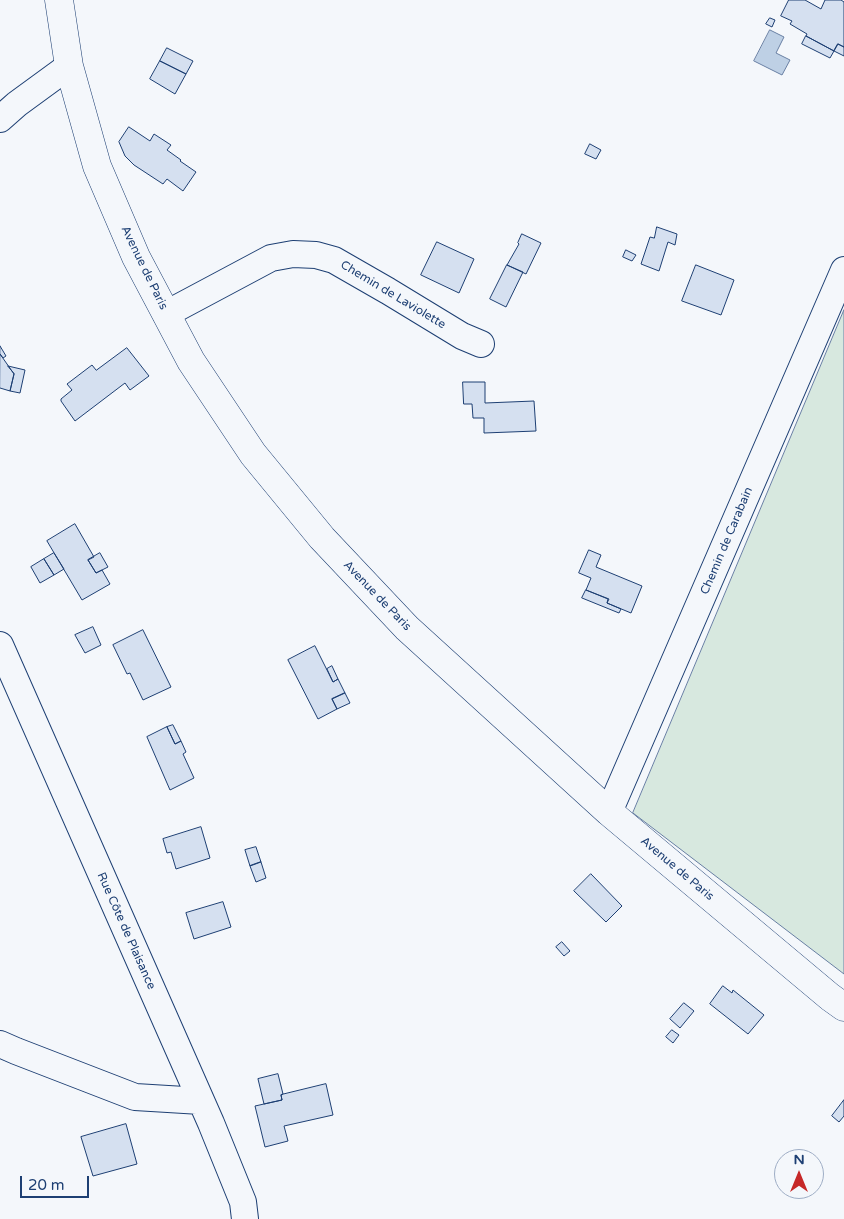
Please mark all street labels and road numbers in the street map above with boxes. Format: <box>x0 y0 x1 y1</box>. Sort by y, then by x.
street label: Avenue de Paris <box>117 224 171 312</box>
street label: Chemin de Laviolette <box>338 258 448 332</box>
street label: Chemin de Carabain <box>698 485 756 597</box>
street label: Avenue de Paris <box>340 558 414 634</box>
street label: Avenue de Paris <box>637 834 717 904</box>
street label: Rue Côte de Plaisance <box>94 870 158 992</box>

